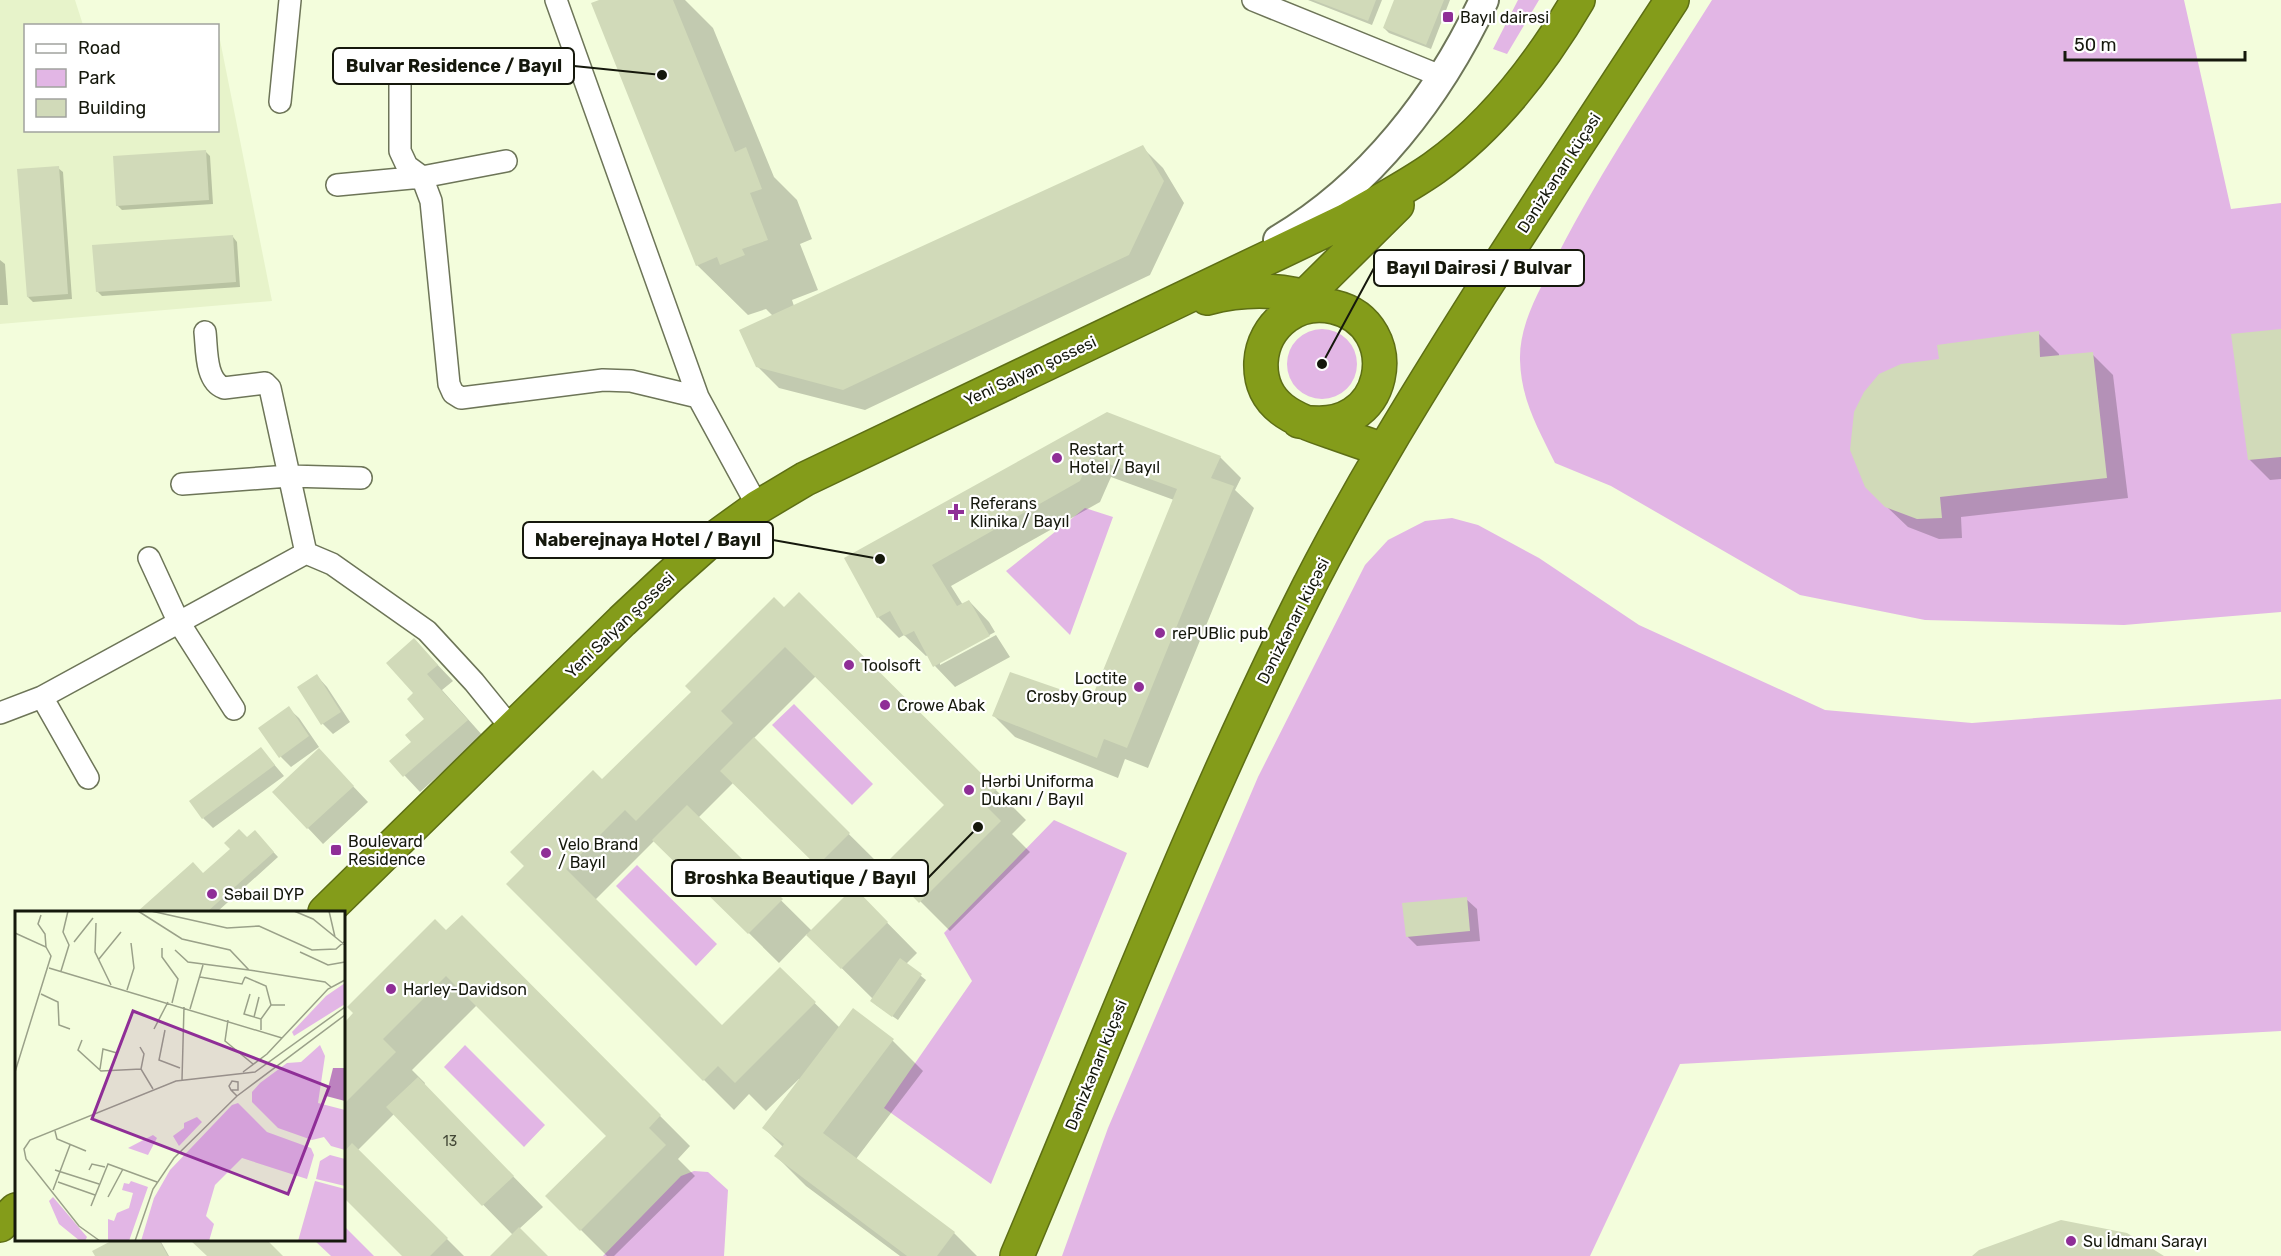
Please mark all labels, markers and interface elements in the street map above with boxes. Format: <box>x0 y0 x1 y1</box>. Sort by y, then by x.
place label: Bayıl dairəsi <box>1460 8 1549 27</box>
marker: Bayıl dairəsi <box>1441 10 1455 24</box>
legend <box>24 24 219 132</box>
scale bar <box>2065 24 2245 62</box>
text: 50 m <box>2074 34 2117 56</box>
text: Road <box>78 37 121 59</box>
callout: Bulvar Residence / Bayıl <box>333 48 574 84</box>
text: Bulvar Residence / Bayıl <box>346 55 562 77</box>
text: Park <box>78 67 116 89</box>
text: Building <box>78 97 146 119</box>
street label: Dənizkənarı küçəsi <box>1513 110 1605 236</box>
callout: Bayıl Dairəsi / Bulvar <box>1374 250 1584 286</box>
text: Bayıl Dairəsi / Bulvar <box>1386 257 1572 279</box>
street label: Yeni Salyan şossesi <box>961 332 1099 410</box>
place label: Restart Hotel / Bayıl <box>1069 440 1160 477</box>
marker: Restart Hotel / Bayıl <box>1050 451 1064 465</box>
place label: Referans Klinika / Bayıl <box>970 494 1069 531</box>
marker: Referans Klinika / Bayıl <box>947 503 965 521</box>
callout: Naberejnaya Hotel / Bayıl <box>523 522 773 558</box>
text: Naberejnaya Hotel / Bayıl <box>535 529 761 551</box>
street label: Dənizkənarı küçəsi <box>1253 555 1333 687</box>
street label: Yeni Salyan şossesi <box>562 568 678 682</box>
place label: rePUBlic pub <box>1172 624 1268 643</box>
marker: rePUBlic pub <box>1153 626 1167 640</box>
place label: Toolsoft <box>861 656 921 675</box>
marker: Toolsoft <box>842 658 856 672</box>
place label: Loctite Crosby Group <box>1026 669 1127 706</box>
marker: Loctite Crosby Group <box>1132 680 1146 694</box>
place label: Crowe Abak <box>897 696 986 715</box>
marker: Crowe Abak <box>878 698 892 712</box>
place label: Hərbi Uniforma Dukanı / Bayıl <box>981 772 1094 809</box>
marker: Hərbi Uniforma Dukanı / Bayıl <box>962 783 976 797</box>
place label: Boulevard Residence <box>348 832 425 869</box>
place label: Velo Brand / Bayıl <box>558 835 638 872</box>
marker: Boulevard Residence <box>329 843 343 857</box>
marker: Velo Brand / Bayıl <box>539 846 553 860</box>
callout: Broshka Beautique / Bayıl <box>672 860 928 896</box>
text: Broshka Beautique / Bayıl <box>684 867 916 889</box>
place label: Səbail DYP <box>224 885 304 904</box>
marker: Səbail DYP <box>205 887 219 901</box>
inset map <box>15 911 345 1241</box>
place label: Harley-Davidson <box>403 980 527 999</box>
marker: Harley-Davidson <box>384 982 398 996</box>
street label: Dənizkənarı küçəsi <box>1061 997 1131 1133</box>
house number: 13 <box>443 1133 457 1150</box>
place label: Su İdmanı Sarayı <box>2083 1232 2207 1251</box>
marker: Su İdmanı Sarayı <box>2064 1234 2078 1248</box>

